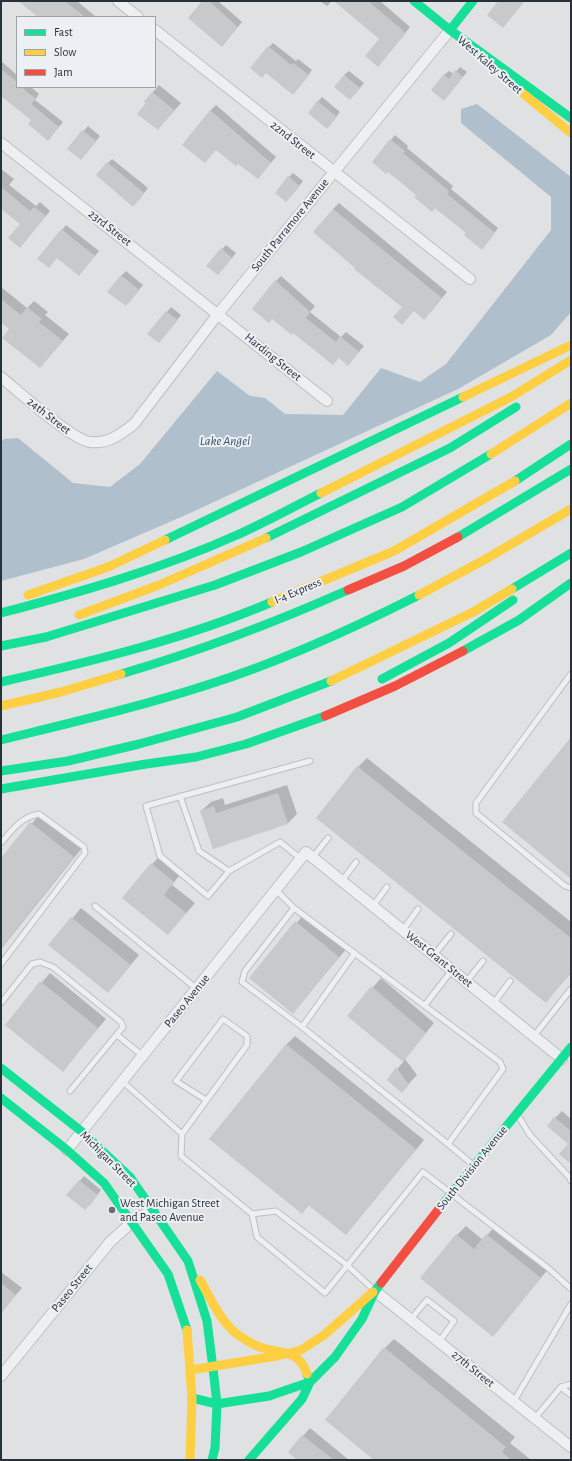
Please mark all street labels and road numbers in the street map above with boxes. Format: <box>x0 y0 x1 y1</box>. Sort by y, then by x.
street label: West Kaley Street <box>454 33 526 97</box>
street label: 22nd Street <box>267 118 319 162</box>
street label: South Parramore Avenue <box>248 176 332 274</box>
street label: 23rd Street <box>86 207 134 249</box>
street label: Harding Street <box>242 330 304 384</box>
street label: 24th Street <box>24 394 74 438</box>
street label: I-4 Express <box>272 575 324 607</box>
street label: West Grant Street <box>402 927 476 991</box>
street label: Paseo Avenue <box>161 971 213 1031</box>
street label: South Division Avenue <box>434 1123 510 1213</box>
street label: Michigan Street <box>77 1128 139 1190</box>
street label: Paseo Street <box>48 1261 96 1315</box>
street label: 27th Street <box>449 1347 497 1391</box>

